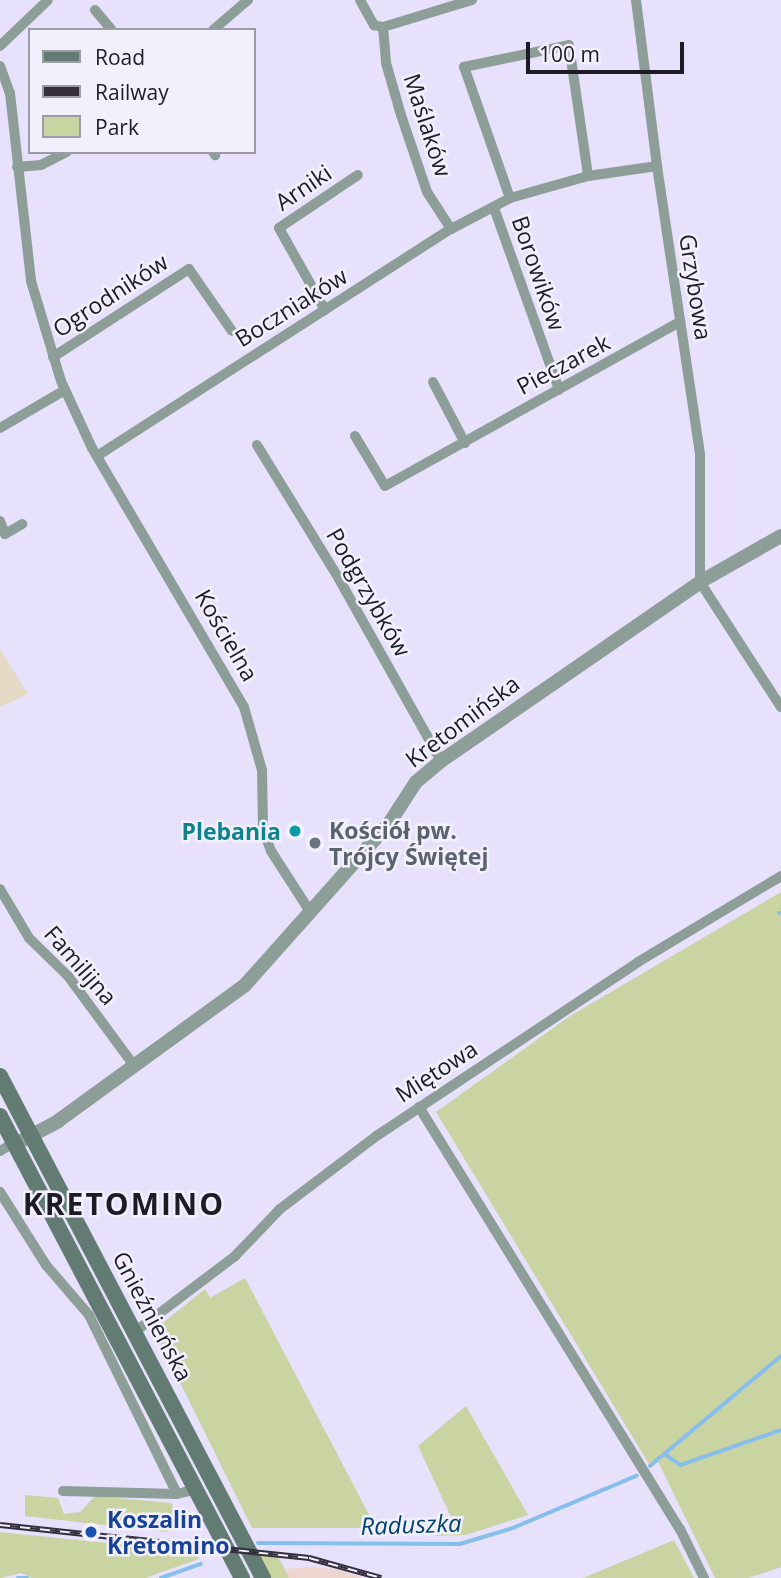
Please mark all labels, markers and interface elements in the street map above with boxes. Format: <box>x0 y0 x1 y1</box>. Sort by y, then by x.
legend <box>28 28 256 154</box>
scale bar <box>529 28 686 72</box>
text: 100 m <box>539 40 600 68</box>
text: Road <box>95 43 145 71</box>
street label: Maślaków <box>398 70 458 180</box>
text: Railway <box>95 78 169 106</box>
text: Park <box>95 113 139 141</box>
street label: Arniki <box>270 158 336 216</box>
street label: Borowików <box>507 212 571 334</box>
street label: Grzybowa <box>674 232 718 342</box>
street label: Ogrodników <box>47 248 173 342</box>
street label: Boczniaków <box>230 262 352 352</box>
street label: Pieczarek <box>512 328 614 400</box>
street label: Podgrzybków <box>321 523 417 661</box>
street label: Kościelna <box>190 584 264 686</box>
street label: Kretomińska <box>400 669 524 773</box>
place label: Kościół pw. Trójcy Świętej <box>329 816 488 870</box>
place label: Plebania <box>181 817 281 845</box>
marker: Plebania <box>287 823 303 839</box>
marker: Kościół pw. Trójcy Świętej <box>307 835 323 851</box>
street label: Familijna <box>39 920 123 1010</box>
street label: Miętowa <box>390 1034 482 1108</box>
district label: KRETOMINO <box>24 1186 224 1222</box>
street label: Gnieźnieńska <box>107 1246 199 1386</box>
place label: Koszalin Kretomino <box>107 1505 229 1559</box>
water label: Raduszka <box>360 1508 462 1540</box>
marker: Koszalin Kretomino <box>81 1522 101 1542</box>

